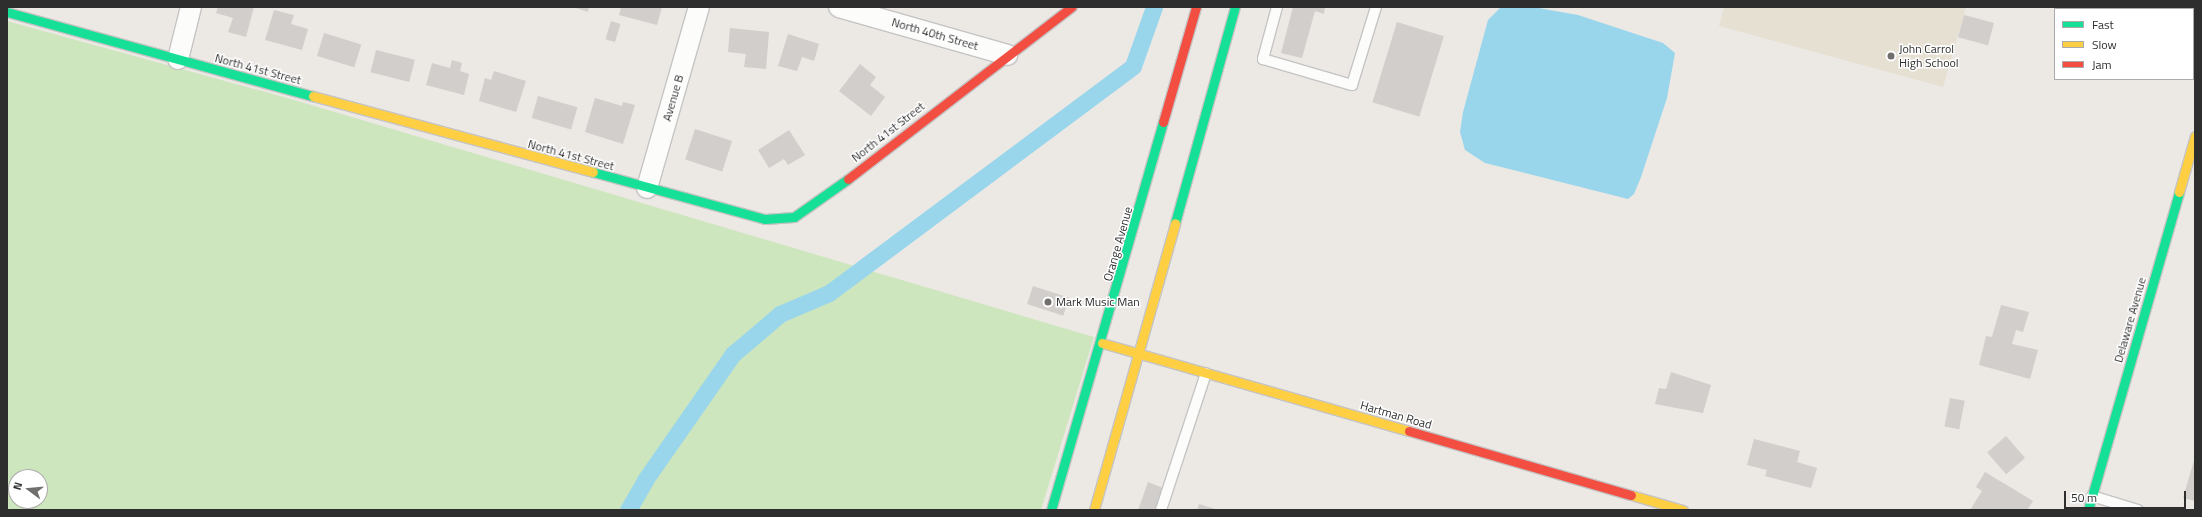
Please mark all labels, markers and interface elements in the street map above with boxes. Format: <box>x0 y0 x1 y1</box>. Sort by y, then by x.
legend <box>2054 8 2194 80</box>
street label: North 40th Street <box>890 15 980 53</box>
text: Fast <box>2092 15 2114 34</box>
text: Slow <box>2092 35 2117 54</box>
place label: John Carrol High School <box>1899 42 1959 70</box>
street label: North 41st Street <box>213 51 303 87</box>
marker: John Carrol High School <box>1886 51 1896 61</box>
text: Jam <box>2092 55 2112 74</box>
street label: Avenue B <box>660 73 686 123</box>
street label: North 41st Street <box>849 99 927 165</box>
street label: North 41st Street <box>526 137 616 173</box>
street label: Orange Avenue <box>1100 205 1136 283</box>
street label: Delaware Avenue <box>2111 276 2149 364</box>
place label: Mark Music Man <box>1056 295 1140 309</box>
marker: Mark Music Man <box>1043 297 1053 307</box>
street label: Hartman Road <box>1359 398 1433 432</box>
north arrow <box>8 469 48 509</box>
text: N <box>9 480 26 492</box>
scale bar <box>2066 483 2188 509</box>
text: 50 m <box>2071 488 2097 507</box>

